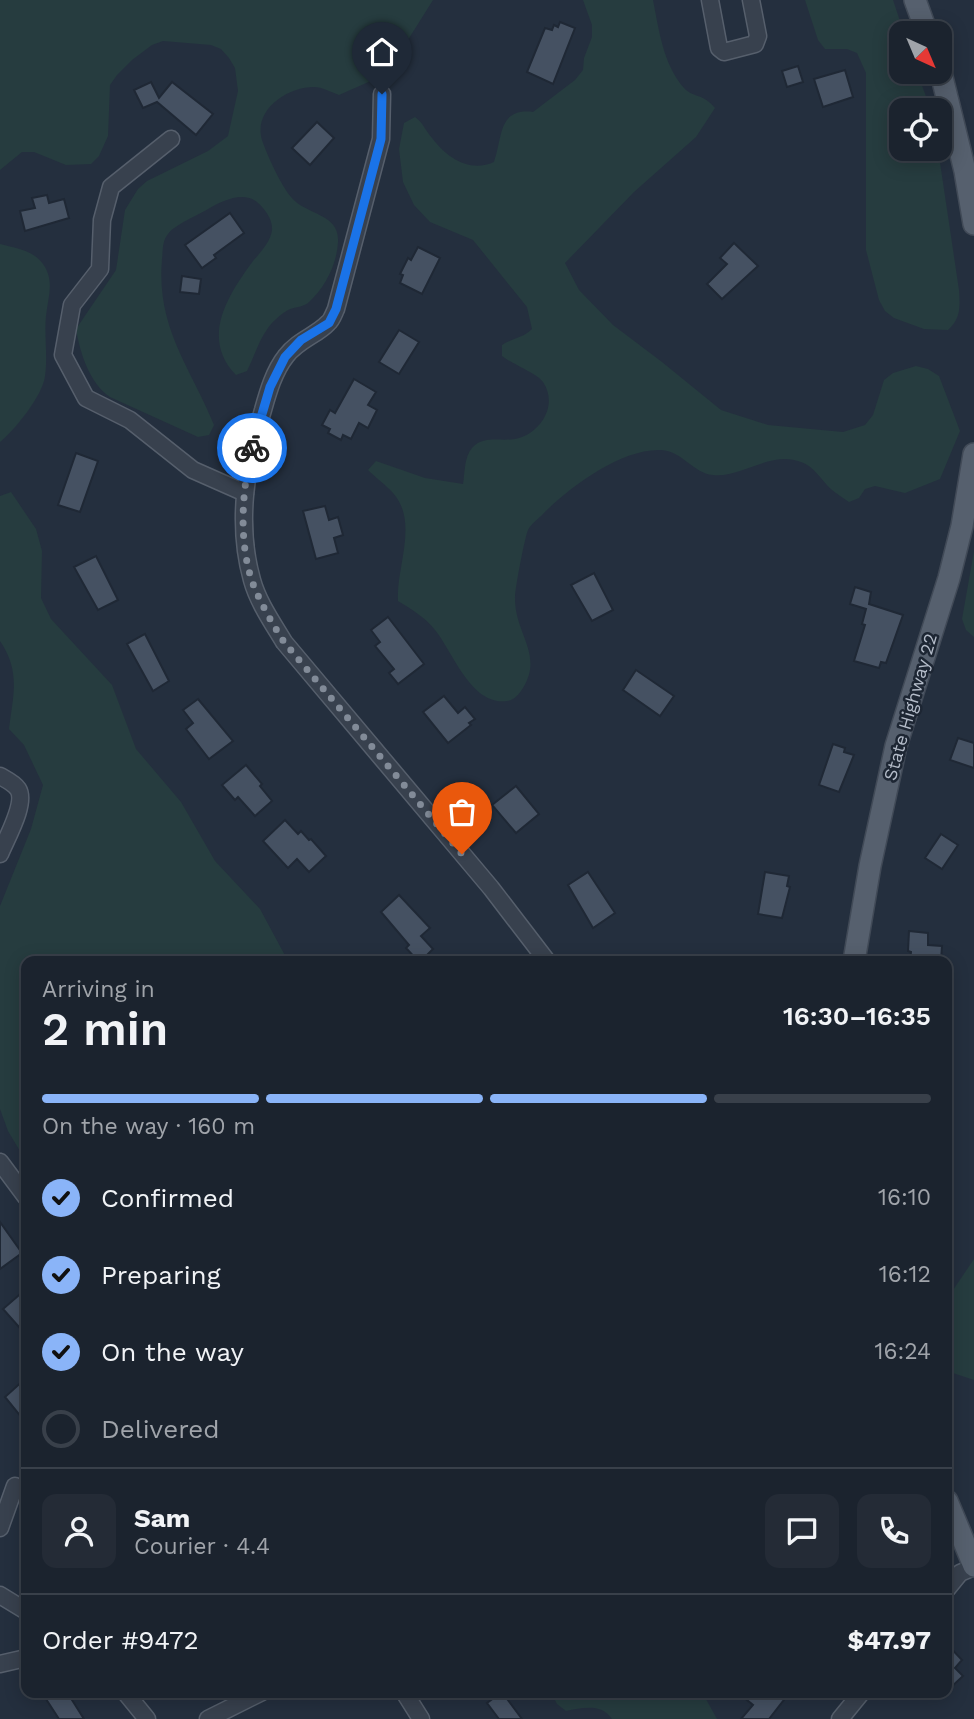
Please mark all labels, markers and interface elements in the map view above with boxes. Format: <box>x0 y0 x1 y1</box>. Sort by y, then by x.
north arrow <box>889 21 952 84</box>
map controls <box>889 21 952 161</box>
pin <box>352 22 412 94</box>
icon: home <box>363 33 401 71</box>
button: locate <box>889 98 952 161</box>
courier <box>217 413 287 483</box>
icon: bike <box>233 429 271 467</box>
street label: State Highway 22 <box>879 631 941 783</box>
pin <box>432 782 492 854</box>
icon: bag <box>443 793 481 831</box>
text: Arriving in <box>42 976 155 1003</box>
text: 16:30–16:35 <box>783 1001 931 1031</box>
text: 2 min <box>42 1002 168 1056</box>
text: On the way · 160 m <box>42 1113 255 1140</box>
icon: check <box>42 1179 80 1217</box>
text: Confirmed <box>101 1183 234 1213</box>
text: 16:10 <box>878 1184 931 1211</box>
icon: check <box>42 1256 80 1294</box>
text: Preparing <box>101 1260 221 1290</box>
text: 16:12 <box>879 1261 931 1288</box>
icon: check <box>42 1333 80 1371</box>
text: On the way <box>101 1337 244 1367</box>
text: 16:24 <box>874 1338 931 1365</box>
text: Delivered <box>101 1414 220 1444</box>
button: person <box>42 1494 116 1568</box>
button: chat <box>765 1494 839 1568</box>
button: phone <box>857 1494 931 1568</box>
text: Sam <box>134 1503 190 1533</box>
text: Courier · 4.4 <box>134 1533 270 1560</box>
text: Order #9472 <box>42 1625 199 1655</box>
text: $47.97 <box>847 1625 931 1655</box>

